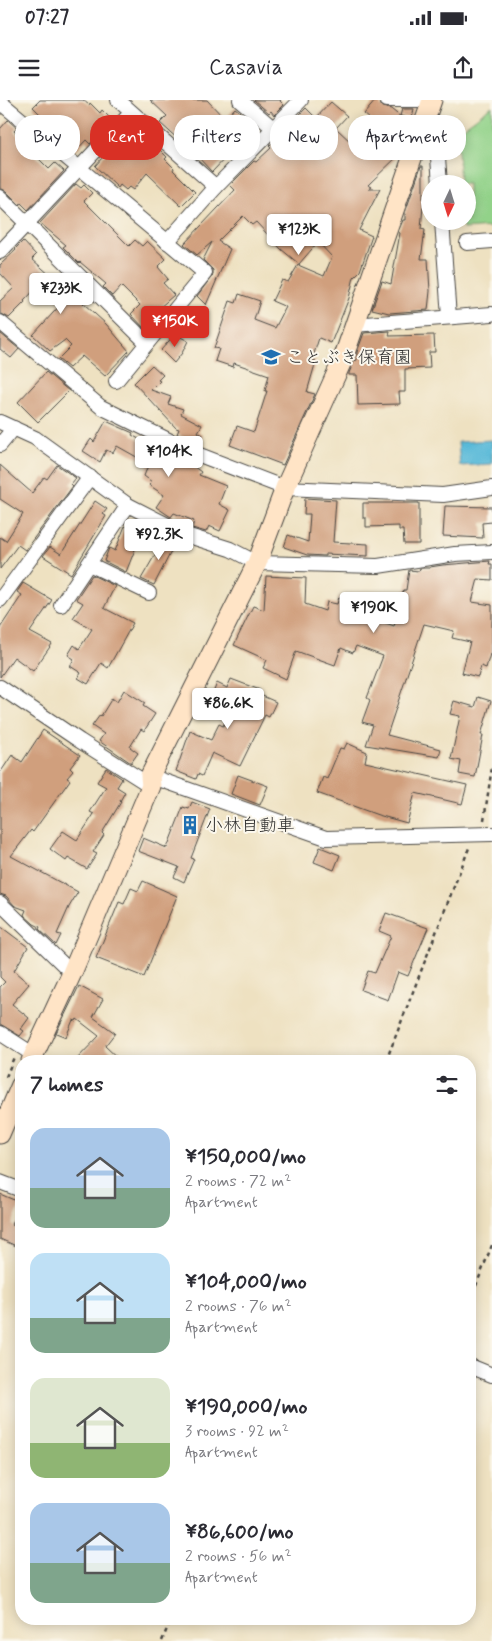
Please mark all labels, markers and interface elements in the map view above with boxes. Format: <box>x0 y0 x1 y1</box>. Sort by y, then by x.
text: 07:27 <box>25 5 69 30</box>
icon: menu <box>15 54 43 82</box>
text: Casavia <box>209 54 283 82</box>
icon: share <box>449 54 477 82</box>
chip: Buy <box>15 115 80 160</box>
chip: Rent <box>90 115 164 160</box>
chip: Filters <box>174 115 260 160</box>
chip: New <box>270 115 338 160</box>
chip: Apartment <box>348 115 466 160</box>
north arrow <box>421 175 476 230</box>
map controls <box>421 175 476 230</box>
pin: ¥123K <box>264 214 334 256</box>
text: ¥123K <box>278 219 320 240</box>
pin: ¥233K <box>26 272 96 315</box>
text: ¥233K <box>40 278 82 299</box>
pin: ¥150K <box>140 306 210 348</box>
text: ¥150K <box>152 311 198 332</box>
school or university icon: ことぶき保育園 <box>260 346 282 368</box>
place label: ことぶき保育園 <box>286 346 412 370</box>
pin: ¥104K <box>134 436 204 478</box>
text: ¥104K <box>146 441 192 462</box>
pin: ¥92.3K <box>118 518 200 561</box>
text: ¥92.3K <box>135 524 183 545</box>
pin: ¥190K <box>339 592 409 634</box>
text: ¥190K <box>351 597 397 618</box>
pin: ¥86.6K <box>187 688 269 730</box>
text: ¥86.6K <box>203 693 253 714</box>
building icon: 小林自動車 <box>179 814 201 836</box>
place label: 小林自動車 <box>205 814 295 838</box>
text: 7 homes <box>30 1071 103 1099</box>
icon: filters <box>433 1071 461 1099</box>
text: ¥150,000/mo <box>185 1143 306 1171</box>
icon: home <box>70 1148 130 1208</box>
text: 2 rooms · 72 m² <box>185 1171 291 1192</box>
text: Apartment <box>185 1192 258 1213</box>
text: ¥104,000/mo <box>185 1268 307 1296</box>
icon: home <box>70 1273 130 1333</box>
text: 2 rooms · 76 m² <box>185 1296 292 1317</box>
text: Apartment <box>185 1317 258 1338</box>
text: ¥190,000/mo <box>185 1393 307 1421</box>
icon: home <box>70 1398 130 1458</box>
text: 3 rooms · 92 m² <box>185 1421 289 1442</box>
text: Apartment <box>185 1442 258 1463</box>
text: ¥86,600/mo <box>185 1518 294 1546</box>
icon: home <box>70 1523 130 1583</box>
text: 2 rooms · 56 m² <box>185 1546 292 1567</box>
text: Apartment <box>185 1567 258 1588</box>

